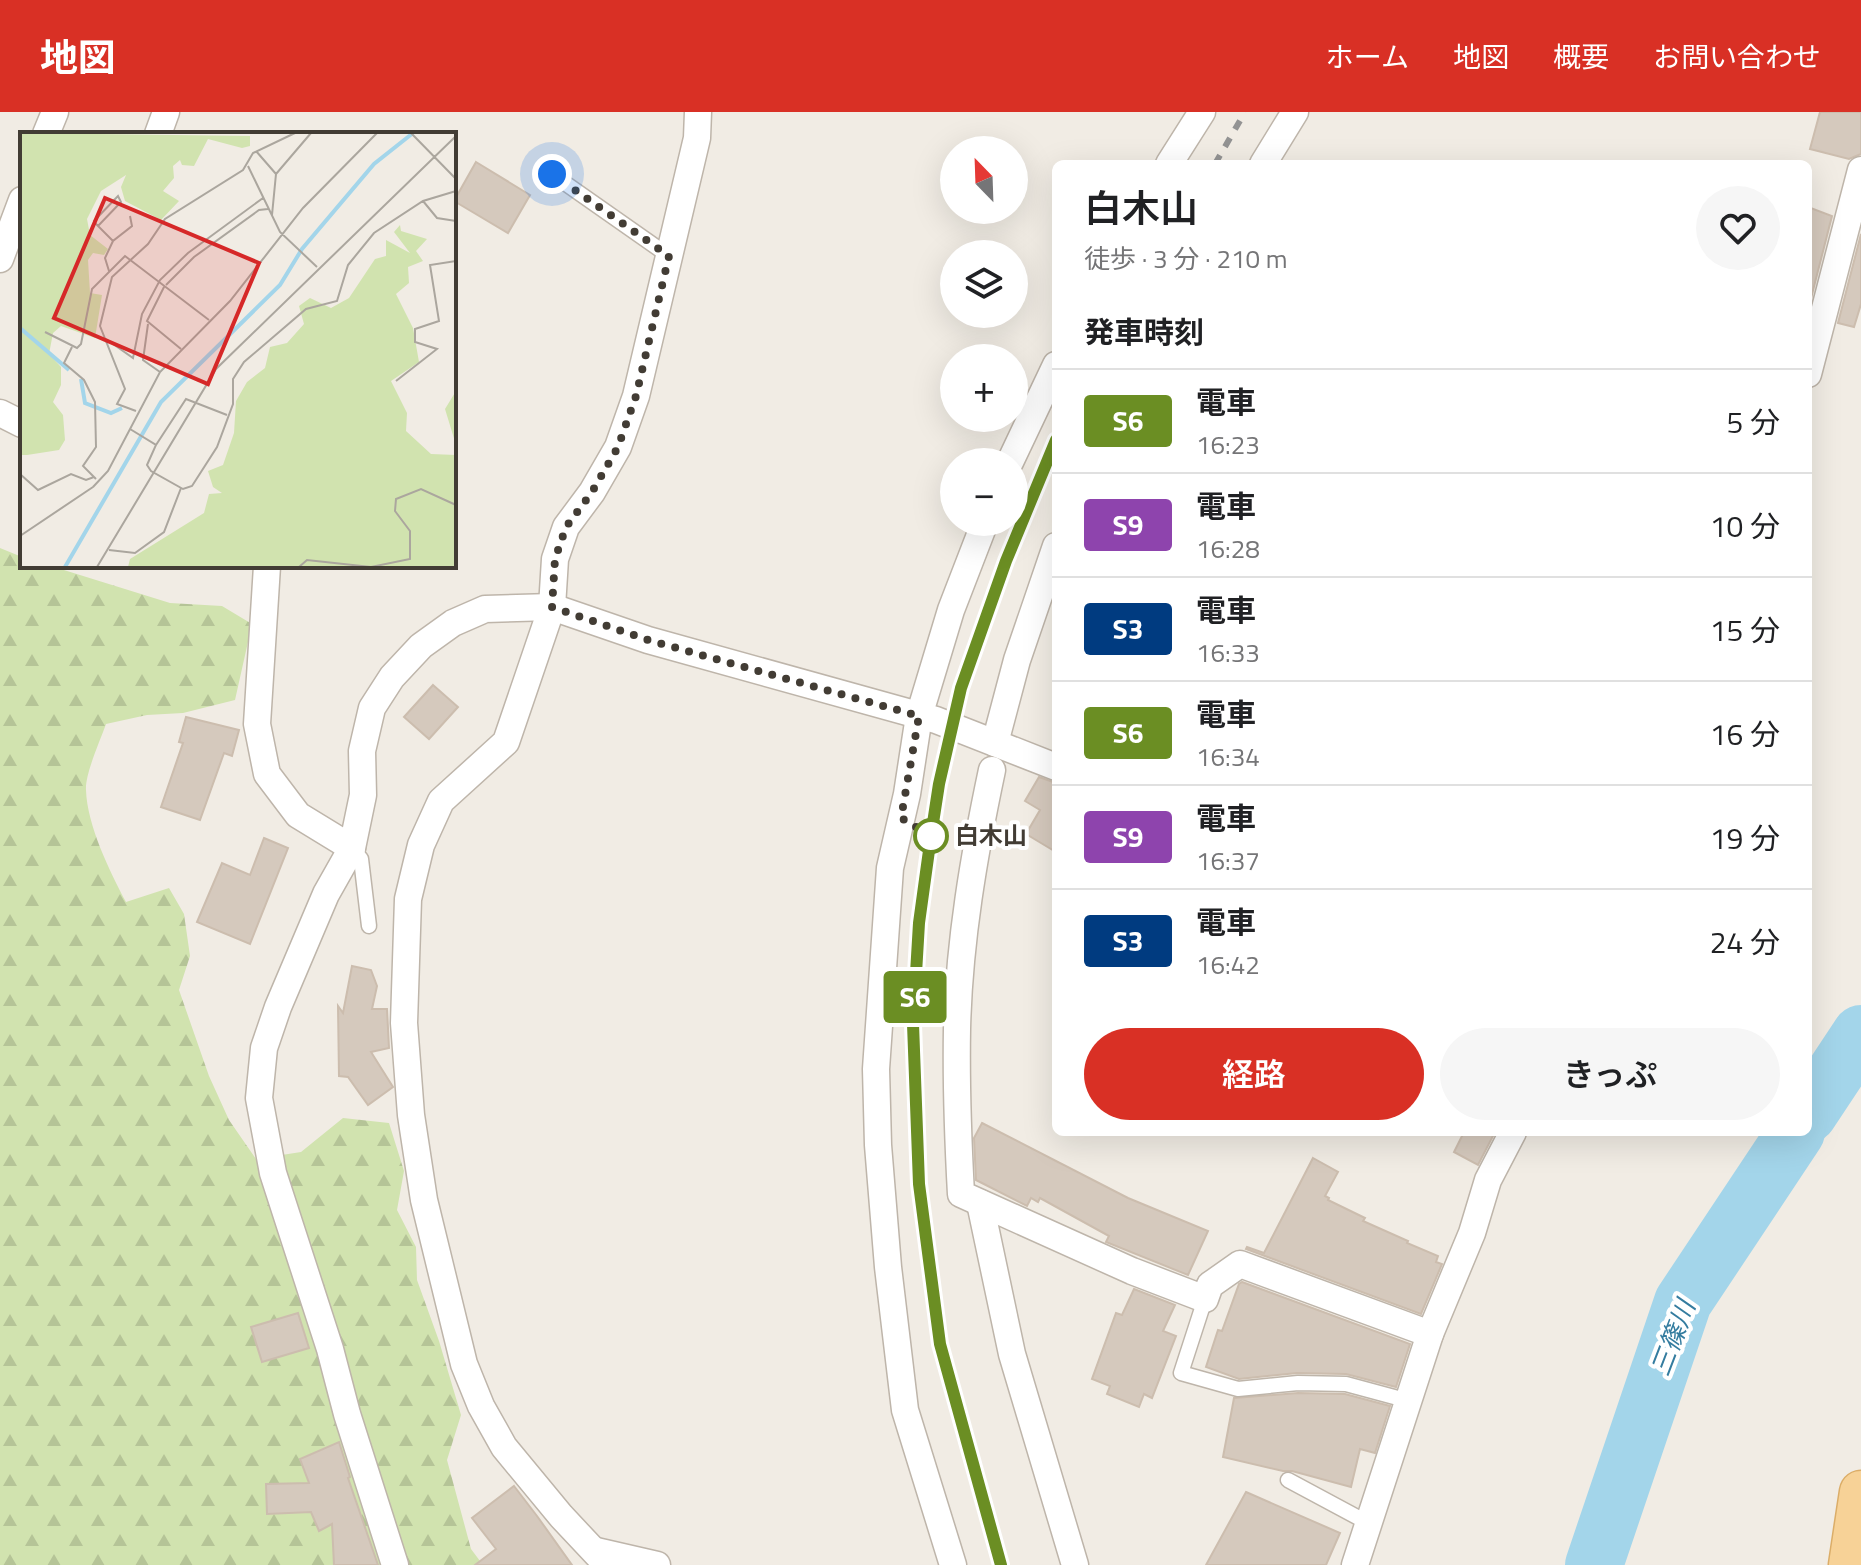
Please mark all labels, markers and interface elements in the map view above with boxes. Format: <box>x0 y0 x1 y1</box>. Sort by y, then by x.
text: 地図 <box>40 28 116 86</box>
text: ホーム <box>1326 35 1409 78</box>
text: 地図 <box>1453 35 1509 78</box>
text: 概要 <box>1553 35 1609 78</box>
text: お問い合わせ <box>1653 35 1821 78</box>
inset map <box>20 132 456 568</box>
north arrow <box>940 136 1028 224</box>
map controls <box>940 136 1028 536</box>
your location <box>532 154 572 194</box>
text: 白木山 <box>1084 179 1198 237</box>
button: heart <box>1696 186 1780 270</box>
text: 徒歩 · 3 分 · 210 m <box>1084 239 1288 278</box>
button: layers <box>940 240 1028 328</box>
text: 発車時刻 <box>1084 309 1204 355</box>
button: + <box>940 344 1028 432</box>
text: 電車 <box>1196 379 1256 425</box>
text: S6 <box>1113 399 1143 442</box>
text: 5 分 <box>1727 399 1780 445</box>
text: 16:23 <box>1196 425 1260 464</box>
button: − <box>940 448 1028 536</box>
text: 電車 <box>1196 483 1256 529</box>
text: S9 <box>1113 503 1143 546</box>
text: 10 分 <box>1710 503 1780 549</box>
text: 16:28 <box>1196 529 1260 568</box>
text: 電車 <box>1196 587 1256 633</box>
text: S3 <box>1113 607 1143 650</box>
text: 15 分 <box>1710 607 1780 653</box>
text: 16:33 <box>1196 633 1260 672</box>
text: 電車 <box>1196 691 1256 737</box>
text: S6 <box>1113 711 1143 754</box>
text: 16 分 <box>1710 711 1780 757</box>
text: 16:34 <box>1196 737 1260 776</box>
text: 電車 <box>1196 795 1256 841</box>
text: S9 <box>1113 815 1143 858</box>
text: 19 分 <box>1710 815 1780 861</box>
place label: 白木山 <box>955 817 1027 853</box>
marker: 白木山 <box>914 819 948 853</box>
text: 16:37 <box>1196 841 1260 880</box>
text: 電車 <box>1196 899 1256 945</box>
text: S3 <box>1113 919 1143 962</box>
text: 24 分 <box>1710 919 1780 965</box>
text: 16:42 <box>1196 945 1260 984</box>
line badge: S6 <box>879 971 951 1023</box>
text: S6 <box>900 975 930 1018</box>
button: 経路 <box>1084 1028 1424 1120</box>
button: きっぷ <box>1440 1028 1780 1120</box>
water label: 三篠川 <box>1640 1292 1706 1381</box>

